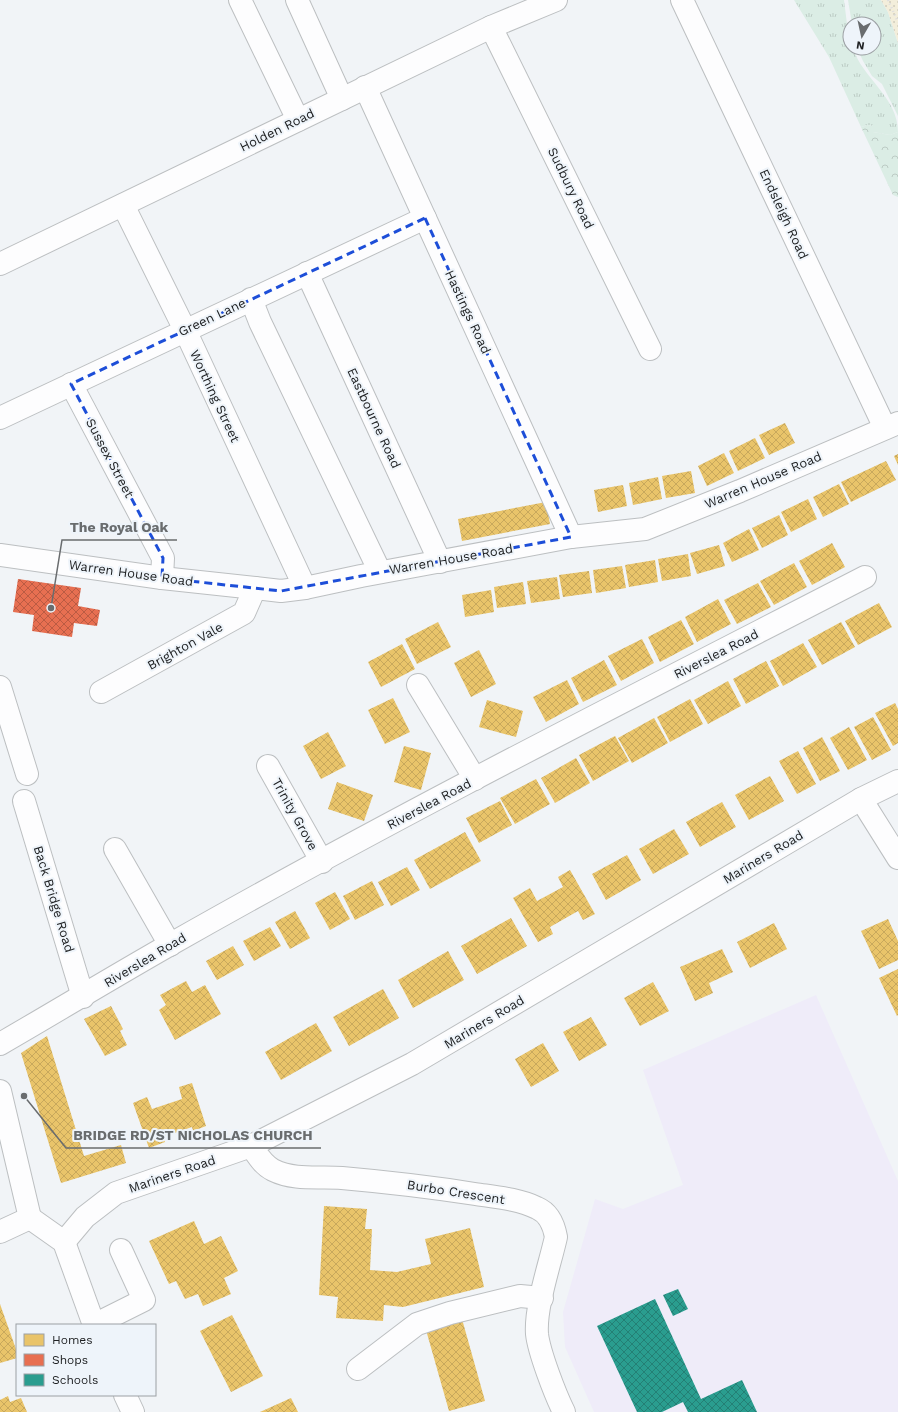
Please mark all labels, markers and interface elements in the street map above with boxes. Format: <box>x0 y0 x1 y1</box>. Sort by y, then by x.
north arrow <box>842 16 882 56</box>
text: N <box>855 38 866 52</box>
street label: Holden Road <box>237 105 317 155</box>
street label: Sudbury Road <box>545 145 597 231</box>
street label: Endsleigh Road <box>757 167 811 261</box>
street label: Hastings Road <box>442 268 494 356</box>
street label: Green Lane <box>176 295 248 339</box>
street label: Worthing Street <box>187 347 243 445</box>
street label: Eastbourne Road <box>344 365 404 471</box>
street label: Sussex Street <box>83 416 137 501</box>
street label: Warren House Road <box>702 449 824 511</box>
callout: The Royal Oak <box>62 514 177 540</box>
text: The Royal Oak <box>70 519 169 535</box>
street label: Warren House Road <box>388 541 514 577</box>
street label: Warren House Road <box>68 557 194 589</box>
street label: Brighton Vale <box>145 619 225 673</box>
street label: Riverslea Road <box>671 626 761 682</box>
street label: Trinity Grove <box>269 775 321 853</box>
street label: Riverslea Road <box>384 776 474 832</box>
street label: Mariners Road <box>720 827 806 887</box>
street label: Back Bridge Road <box>31 844 77 954</box>
street label: Riverslea Road <box>101 930 189 990</box>
street label: Mariners Road <box>441 992 527 1052</box>
callout: BRIDGE RD/ST NICHOLAS CHURCH <box>66 1122 321 1148</box>
text: BRIDGE RD/ST NICHOLAS CHURCH <box>73 1127 313 1143</box>
street label: Mariners Road <box>127 1152 217 1196</box>
street label: Burbo Crescent <box>406 1177 506 1207</box>
legend <box>16 1324 156 1396</box>
text: Homes <box>52 1333 93 1347</box>
text: Shops <box>52 1353 88 1367</box>
text: Schools <box>52 1373 98 1387</box>

